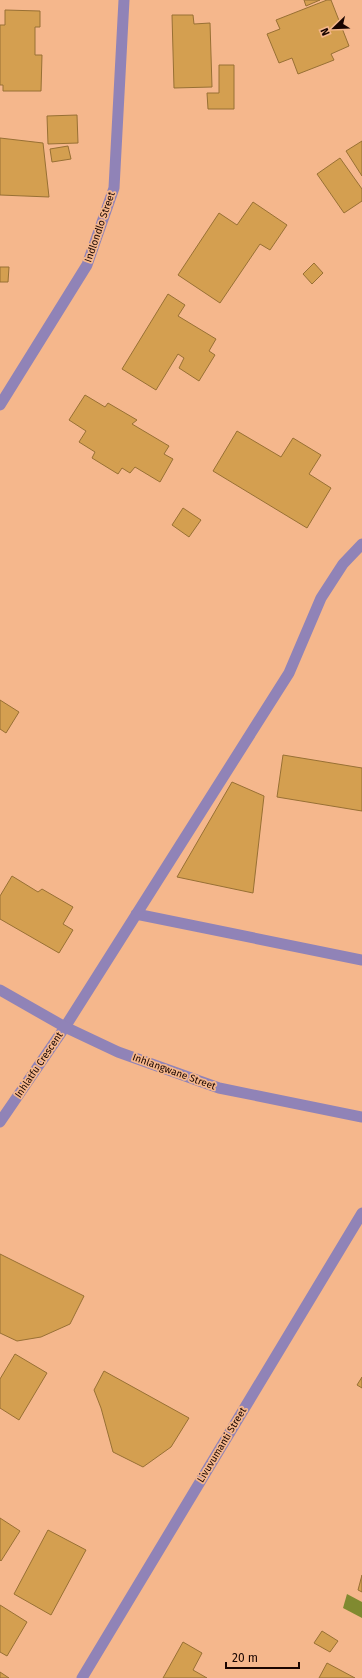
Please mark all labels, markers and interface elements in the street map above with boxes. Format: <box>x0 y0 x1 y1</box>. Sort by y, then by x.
north arrow <box>314 8 354 48</box>
text: N <box>318 26 333 38</box>
street label: Indlondlo Street <box>82 190 118 264</box>
street label: Inhlatfu Crescent <box>12 1029 66 1100</box>
street label: Inhlangwane Street <box>131 1051 218 1093</box>
street label: Livuvumanti Street <box>195 1405 249 1485</box>
scale bar <box>226 1644 299 1670</box>
text: 20 m <box>232 1651 258 1665</box>

